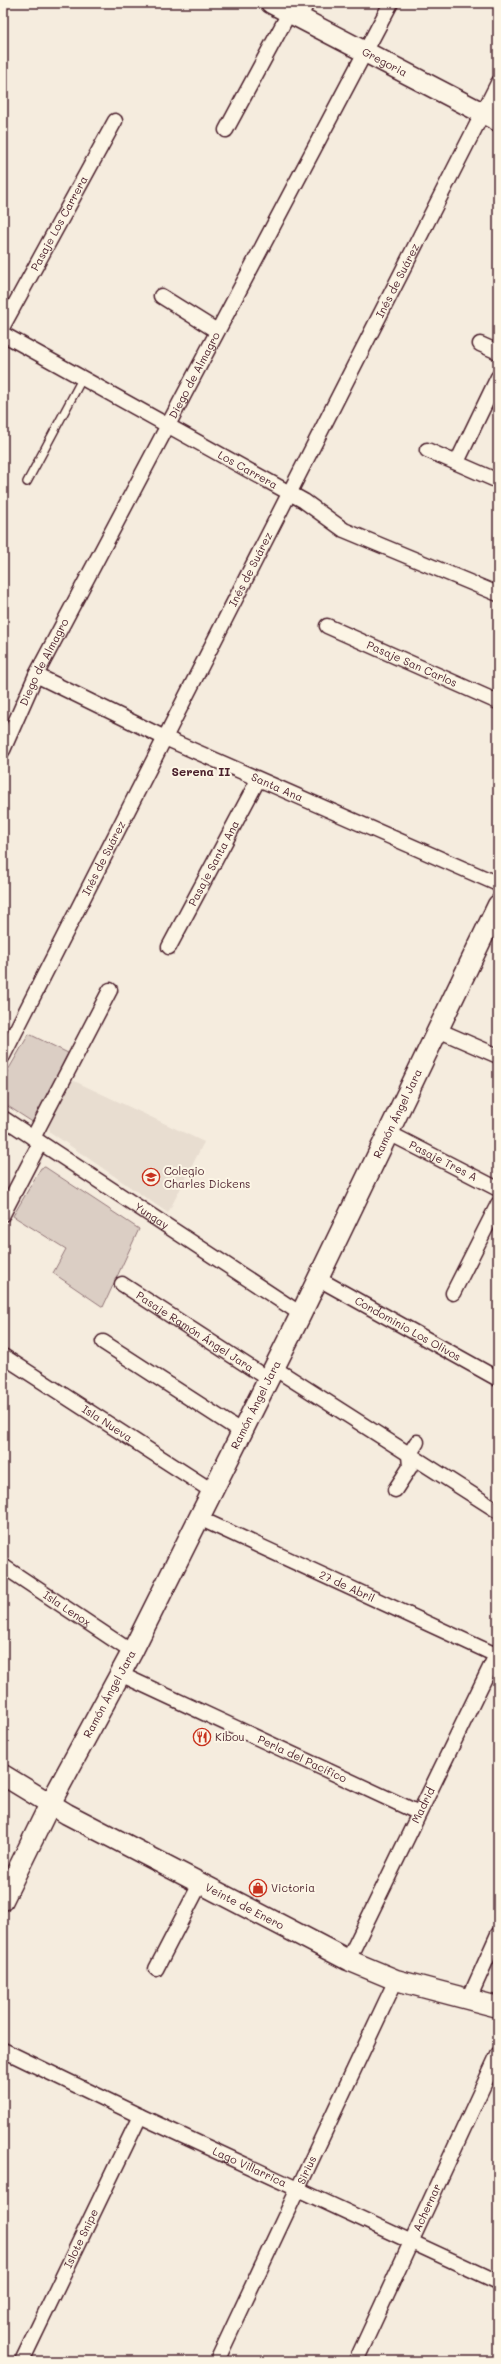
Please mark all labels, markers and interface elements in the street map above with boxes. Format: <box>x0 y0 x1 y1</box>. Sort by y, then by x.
street label: Gregoria <box>360 44 410 80</box>
street label: Pasaje Los Carrera <box>27 173 91 273</box>
street label: Inés de Suárez <box>372 241 422 320</box>
street label: Diego de Almagro <box>165 329 223 421</box>
street label: Los Carrera <box>215 447 281 492</box>
street label: Inés de Suárez <box>225 529 275 609</box>
street label: Diego de Almagro <box>15 615 72 708</box>
street label: Pasaje San Carlos <box>365 637 460 690</box>
district label: Serena II <box>172 763 230 779</box>
street label: Santa Ana <box>249 769 306 805</box>
street label: Pasaje Santa Ana <box>184 817 242 908</box>
street label: Inés de Suárez <box>78 818 128 898</box>
street label: Ramón Ángel Jara <box>369 1066 425 1160</box>
street label: Pasaje Tres A <box>407 1137 480 1184</box>
place label: Colegio Charles Dickens <box>164 1163 250 1191</box>
school or university icon: Colegio Charles Dickens <box>141 1167 161 1187</box>
street label: Yungay <box>132 1199 172 1232</box>
street label: Pasaje Ramón Ángel Jara <box>134 1287 257 1375</box>
street label: Condominio Los Olivos <box>352 1293 464 1364</box>
street label: Ramón Ángel Jara <box>227 1358 284 1451</box>
street label: Isla Nueva <box>79 1401 136 1445</box>
street label: 27 de Abril <box>317 1567 377 1605</box>
street label: Isla Lenox <box>41 1587 94 1630</box>
street label: Ramón Ángel Jara <box>79 1647 139 1740</box>
restaurant icon: Kibou <box>192 1727 212 1747</box>
place label: Kibou <box>215 1729 245 1744</box>
street label: Perla del Pacífico <box>256 1731 350 1786</box>
street label: Madrid <box>408 1784 438 1826</box>
shop icon: Victoria <box>248 1878 268 1898</box>
street label: Veinte de Enero <box>203 1879 287 1933</box>
place label: Victoria <box>271 1880 315 1895</box>
street label: Lago Villarrica <box>211 2143 289 2190</box>
street label: Sirius <box>293 2153 319 2187</box>
street label: Achernar <box>409 2181 444 2234</box>
street label: Islote Snipe <box>60 2206 101 2270</box>

